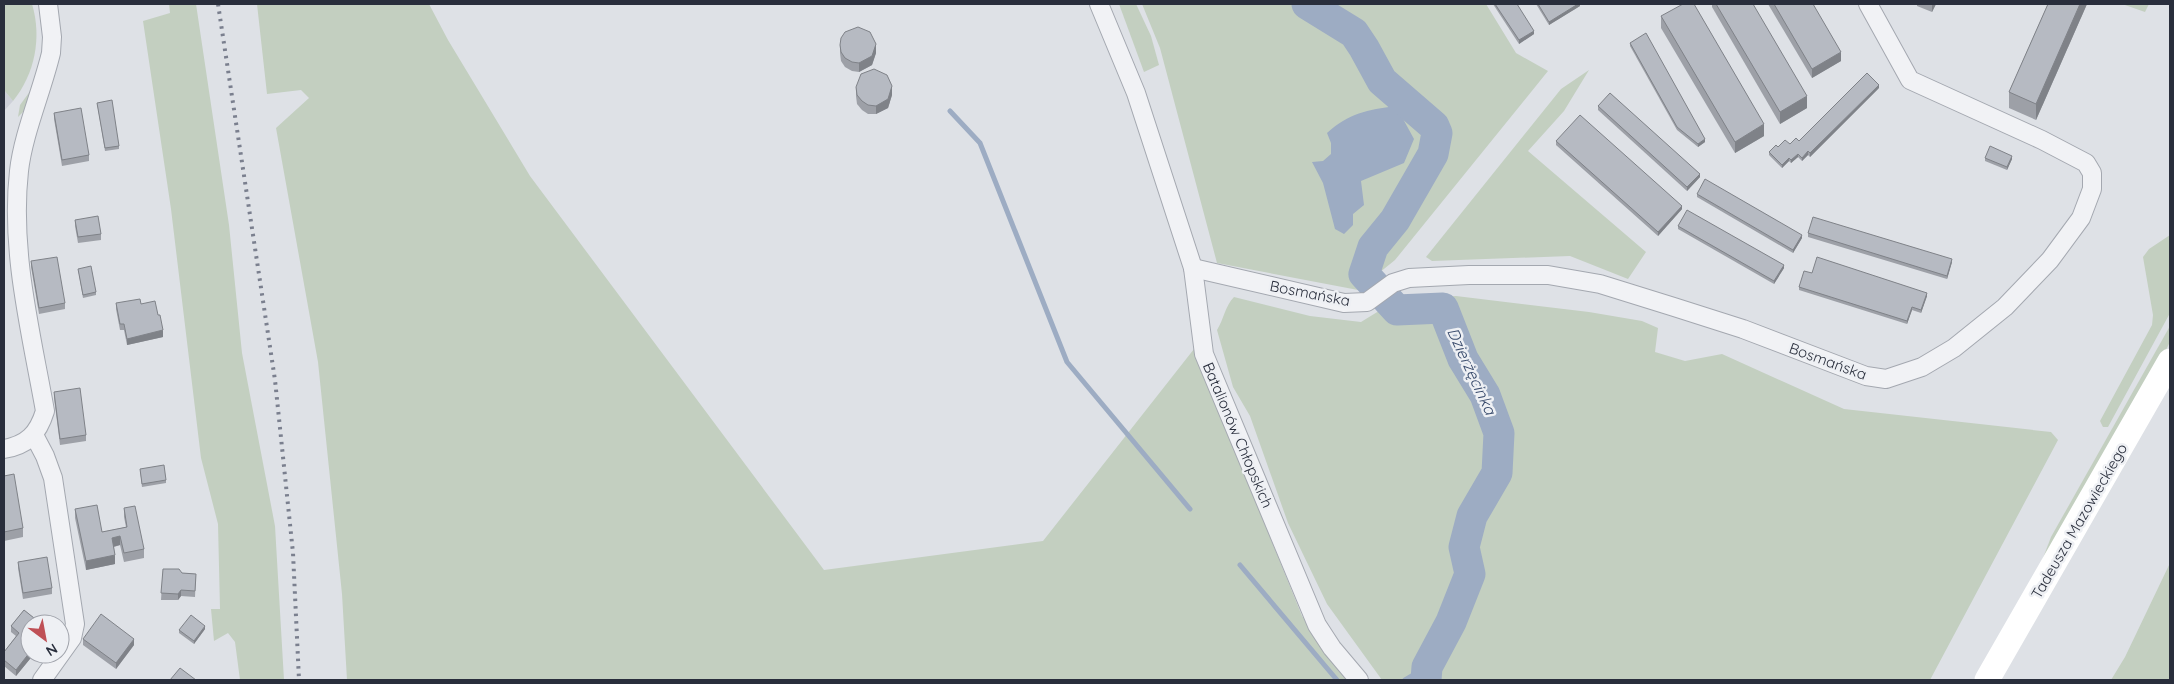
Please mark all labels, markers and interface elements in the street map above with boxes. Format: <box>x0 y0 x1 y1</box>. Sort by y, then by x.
street label: Bosmańska <box>1268 276 1352 310</box>
water label: Dzierżęcinka <box>1443 324 1501 419</box>
street label: Bosmańska <box>1787 338 1869 384</box>
street label: Batalionów Chłopskich <box>1199 359 1277 511</box>
street label: Tadeusza Mazowieckiego <box>2027 440 2131 602</box>
north arrow <box>20 614 70 664</box>
text: N <box>43 640 61 660</box>

